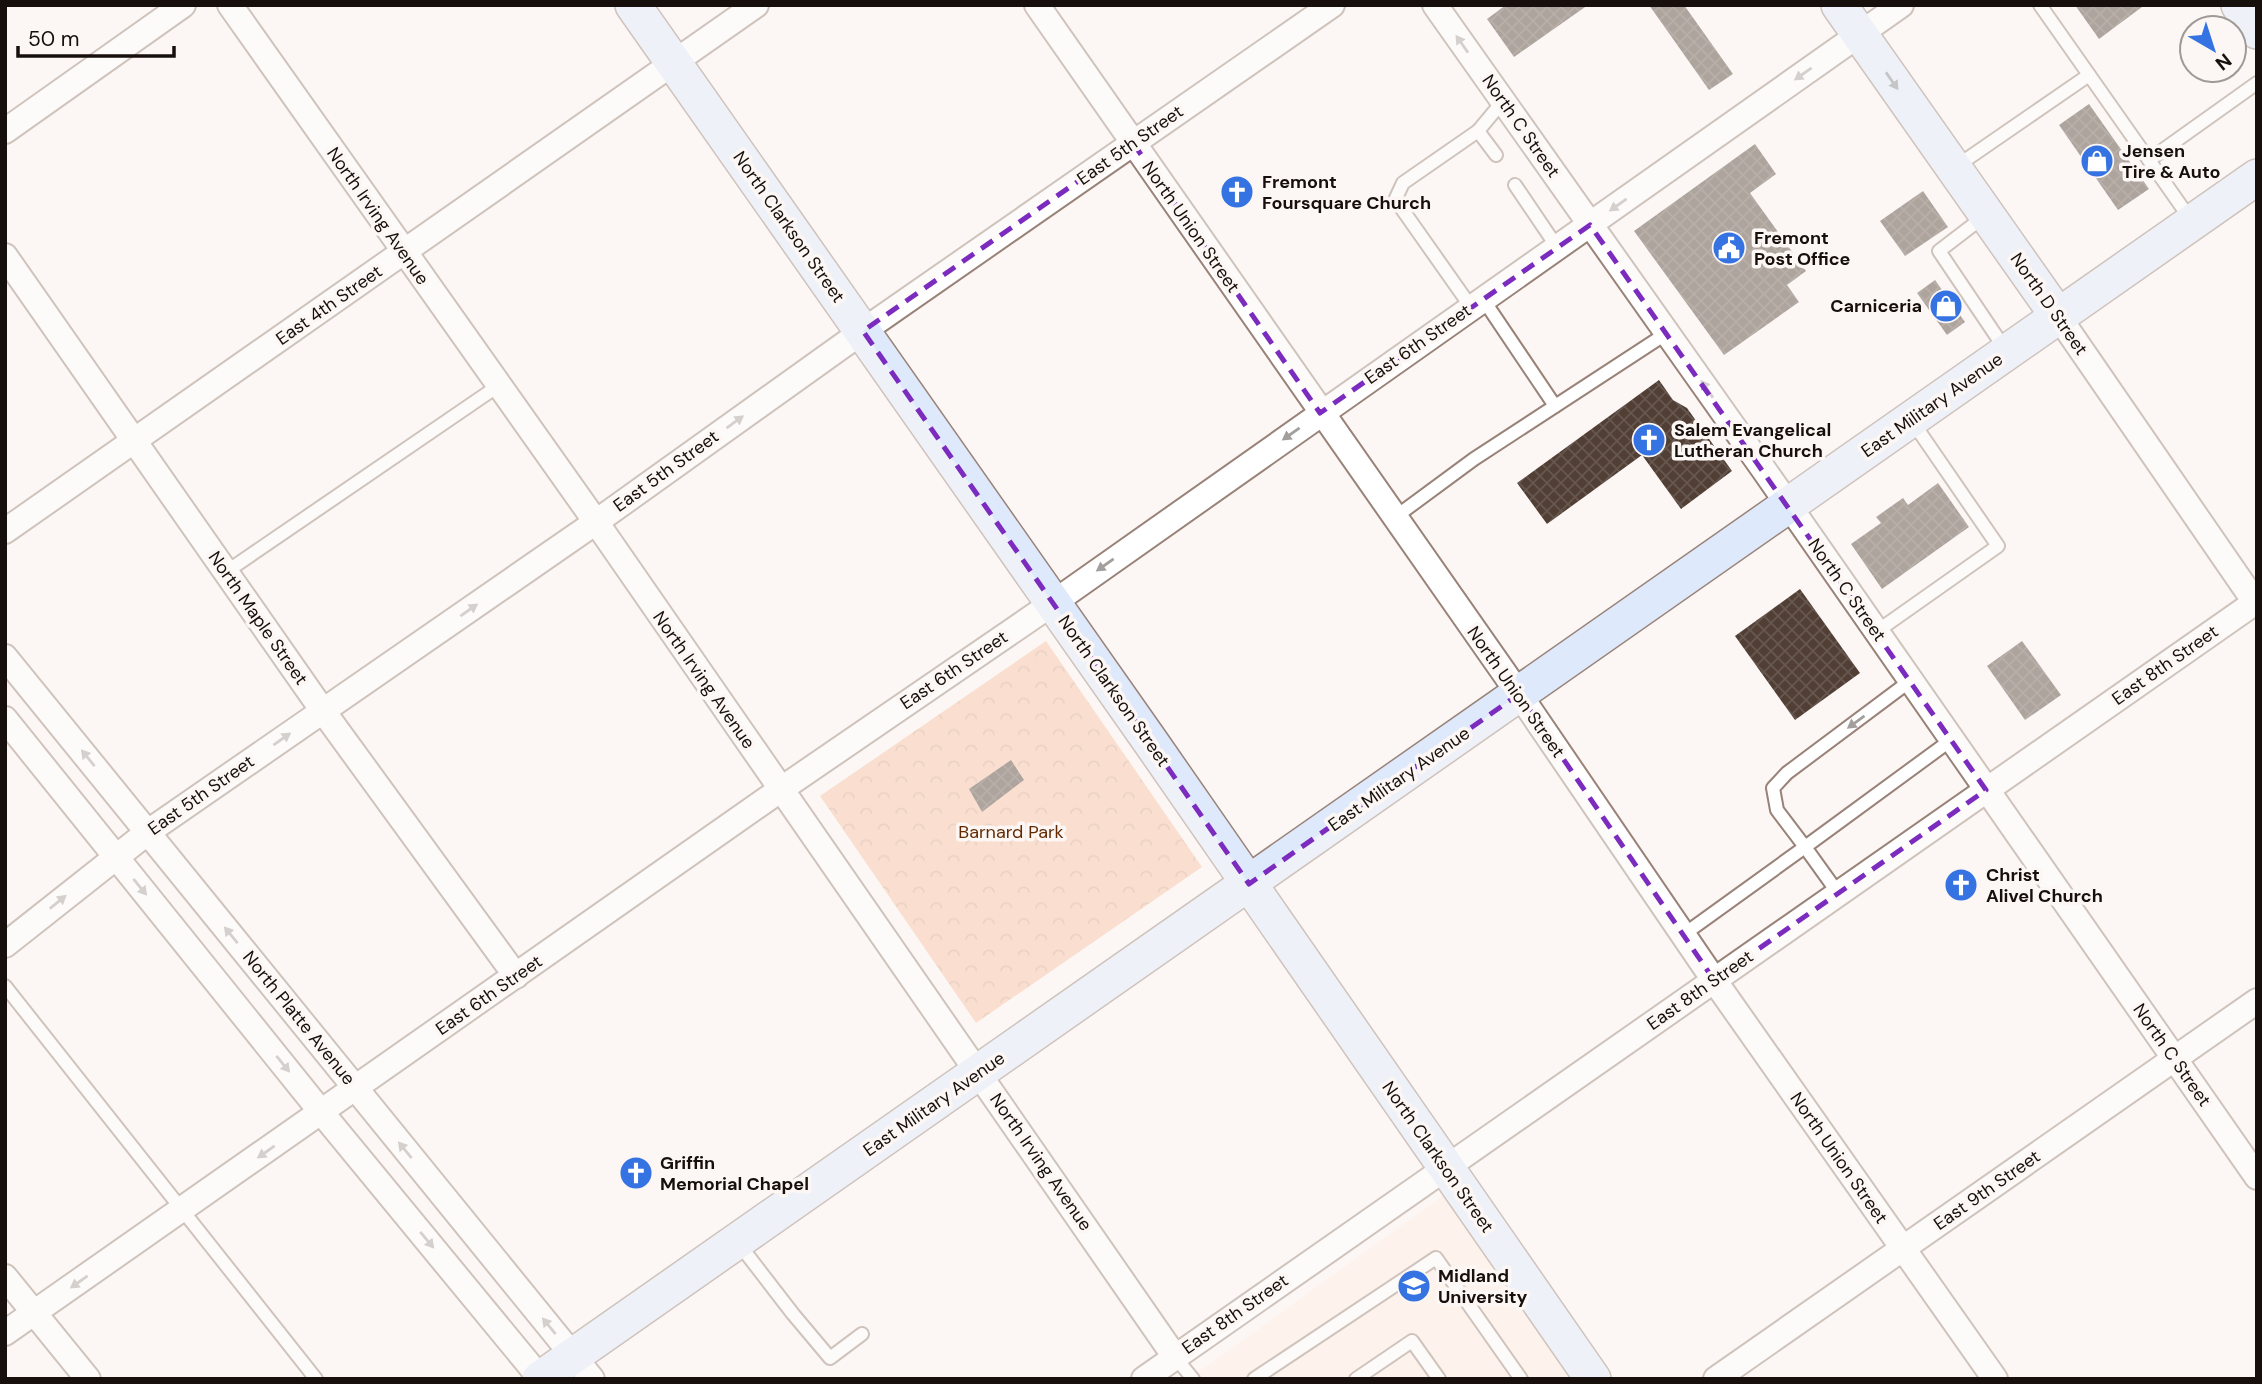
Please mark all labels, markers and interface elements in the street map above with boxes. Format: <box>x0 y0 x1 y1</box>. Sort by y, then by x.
scale bar <box>18 14 173 58</box>
north arrow <box>2178 14 2248 84</box>
text: 50 m <box>28 25 79 53</box>
one-way arrow <box>1455 35 1469 53</box>
text: N <box>2210 48 2237 76</box>
one-way arrow <box>1794 67 1812 81</box>
street label: North C Street <box>1477 70 1565 182</box>
one-way arrow <box>1885 72 1899 90</box>
street label: East 5th Street <box>1072 99 1188 191</box>
place label: Jensen Tire & Auto <box>2122 139 2220 184</box>
street label: North Irving Avenue <box>321 142 435 290</box>
shop icon: Jensen Tire & Auto <box>2078 142 2116 180</box>
street label: North Clarkson Street <box>728 147 850 307</box>
street label: North Union Street <box>1137 157 1245 297</box>
place label: Fremont Foursquare Church <box>1262 170 1431 215</box>
church icon: Fremont Foursquare Church <box>1218 173 1256 211</box>
one-way arrow <box>1609 198 1627 212</box>
place label: Fremont Post Office <box>1754 226 1851 271</box>
public building icon: Fremont Post Office <box>1710 229 1748 267</box>
street label: North D Street <box>2005 248 2093 360</box>
street label: East 4th Street <box>271 259 387 351</box>
shop icon: Carniceria <box>1927 287 1965 325</box>
place label: Carniceria <box>1830 294 1922 318</box>
street label: East 6th Street <box>1360 298 1476 390</box>
street label: East Military Avenue <box>1856 347 2008 463</box>
one-way arrow <box>1700 380 1714 398</box>
one-way arrow <box>726 415 744 429</box>
place label: Salem Evangelical Lutheran Church <box>1674 418 1831 463</box>
church icon: Salem Evangelical Lutheran Church <box>1630 421 1668 459</box>
street label: East 5th Street <box>609 425 723 517</box>
one-way arrow <box>1282 427 1300 441</box>
street label: North C Street <box>1803 534 1891 646</box>
street label: North Maple Street <box>203 546 313 690</box>
one-way arrow <box>1096 558 1114 572</box>
one-way arrow <box>460 603 478 617</box>
street label: North Irving Avenue <box>647 606 761 754</box>
street label: North Clarkson Street <box>1053 611 1175 771</box>
street label: East 8th Street <box>2107 619 2223 711</box>
street label: North Union Street <box>1462 622 1570 762</box>
street label: East 6th Street <box>895 625 1013 715</box>
one-way arrow <box>1847 714 1865 729</box>
street label: East Military Avenue <box>1323 721 1475 837</box>
one-way arrow <box>273 732 291 746</box>
street label: East 5th Street <box>143 749 259 841</box>
one-way arrow <box>81 750 96 767</box>
park label: Barnard Park <box>958 820 1064 844</box>
place label: Christ Alivel Church <box>1986 863 2103 908</box>
church icon: Christ Alivel Church <box>1942 866 1980 904</box>
one-way arrow <box>132 879 147 896</box>
one-way arrow <box>50 895 67 910</box>
one-way arrow <box>224 926 239 944</box>
street label: East 8th Street <box>1642 944 1758 1036</box>
street label: North Platte Avenue <box>237 946 361 1090</box>
street label: East 6th Street <box>431 949 547 1041</box>
street label: North C Street <box>2128 999 2216 1111</box>
street label: East Military Avenue <box>858 1046 1010 1162</box>
one-way arrow <box>275 1055 290 1073</box>
street label: North Clarkson Street <box>1377 1077 1499 1237</box>
street label: North Irving Avenue <box>984 1088 1098 1236</box>
street label: North Union Street <box>1785 1088 1893 1228</box>
one-way arrow <box>398 1141 413 1159</box>
street label: East 9th Street <box>1929 1144 2045 1236</box>
one-way arrow <box>257 1145 275 1159</box>
place label: Griffin Memorial Chapel <box>660 1151 809 1196</box>
church icon: Griffin Memorial Chapel <box>617 1154 655 1192</box>
one-way arrow <box>419 1232 434 1249</box>
place label: Midland University <box>1438 1264 1528 1309</box>
school or university icon: Midland University <box>1395 1267 1433 1305</box>
street label: East 8th Street <box>1177 1268 1293 1360</box>
one-way arrow <box>70 1275 88 1289</box>
one-way arrow <box>542 1317 557 1335</box>

